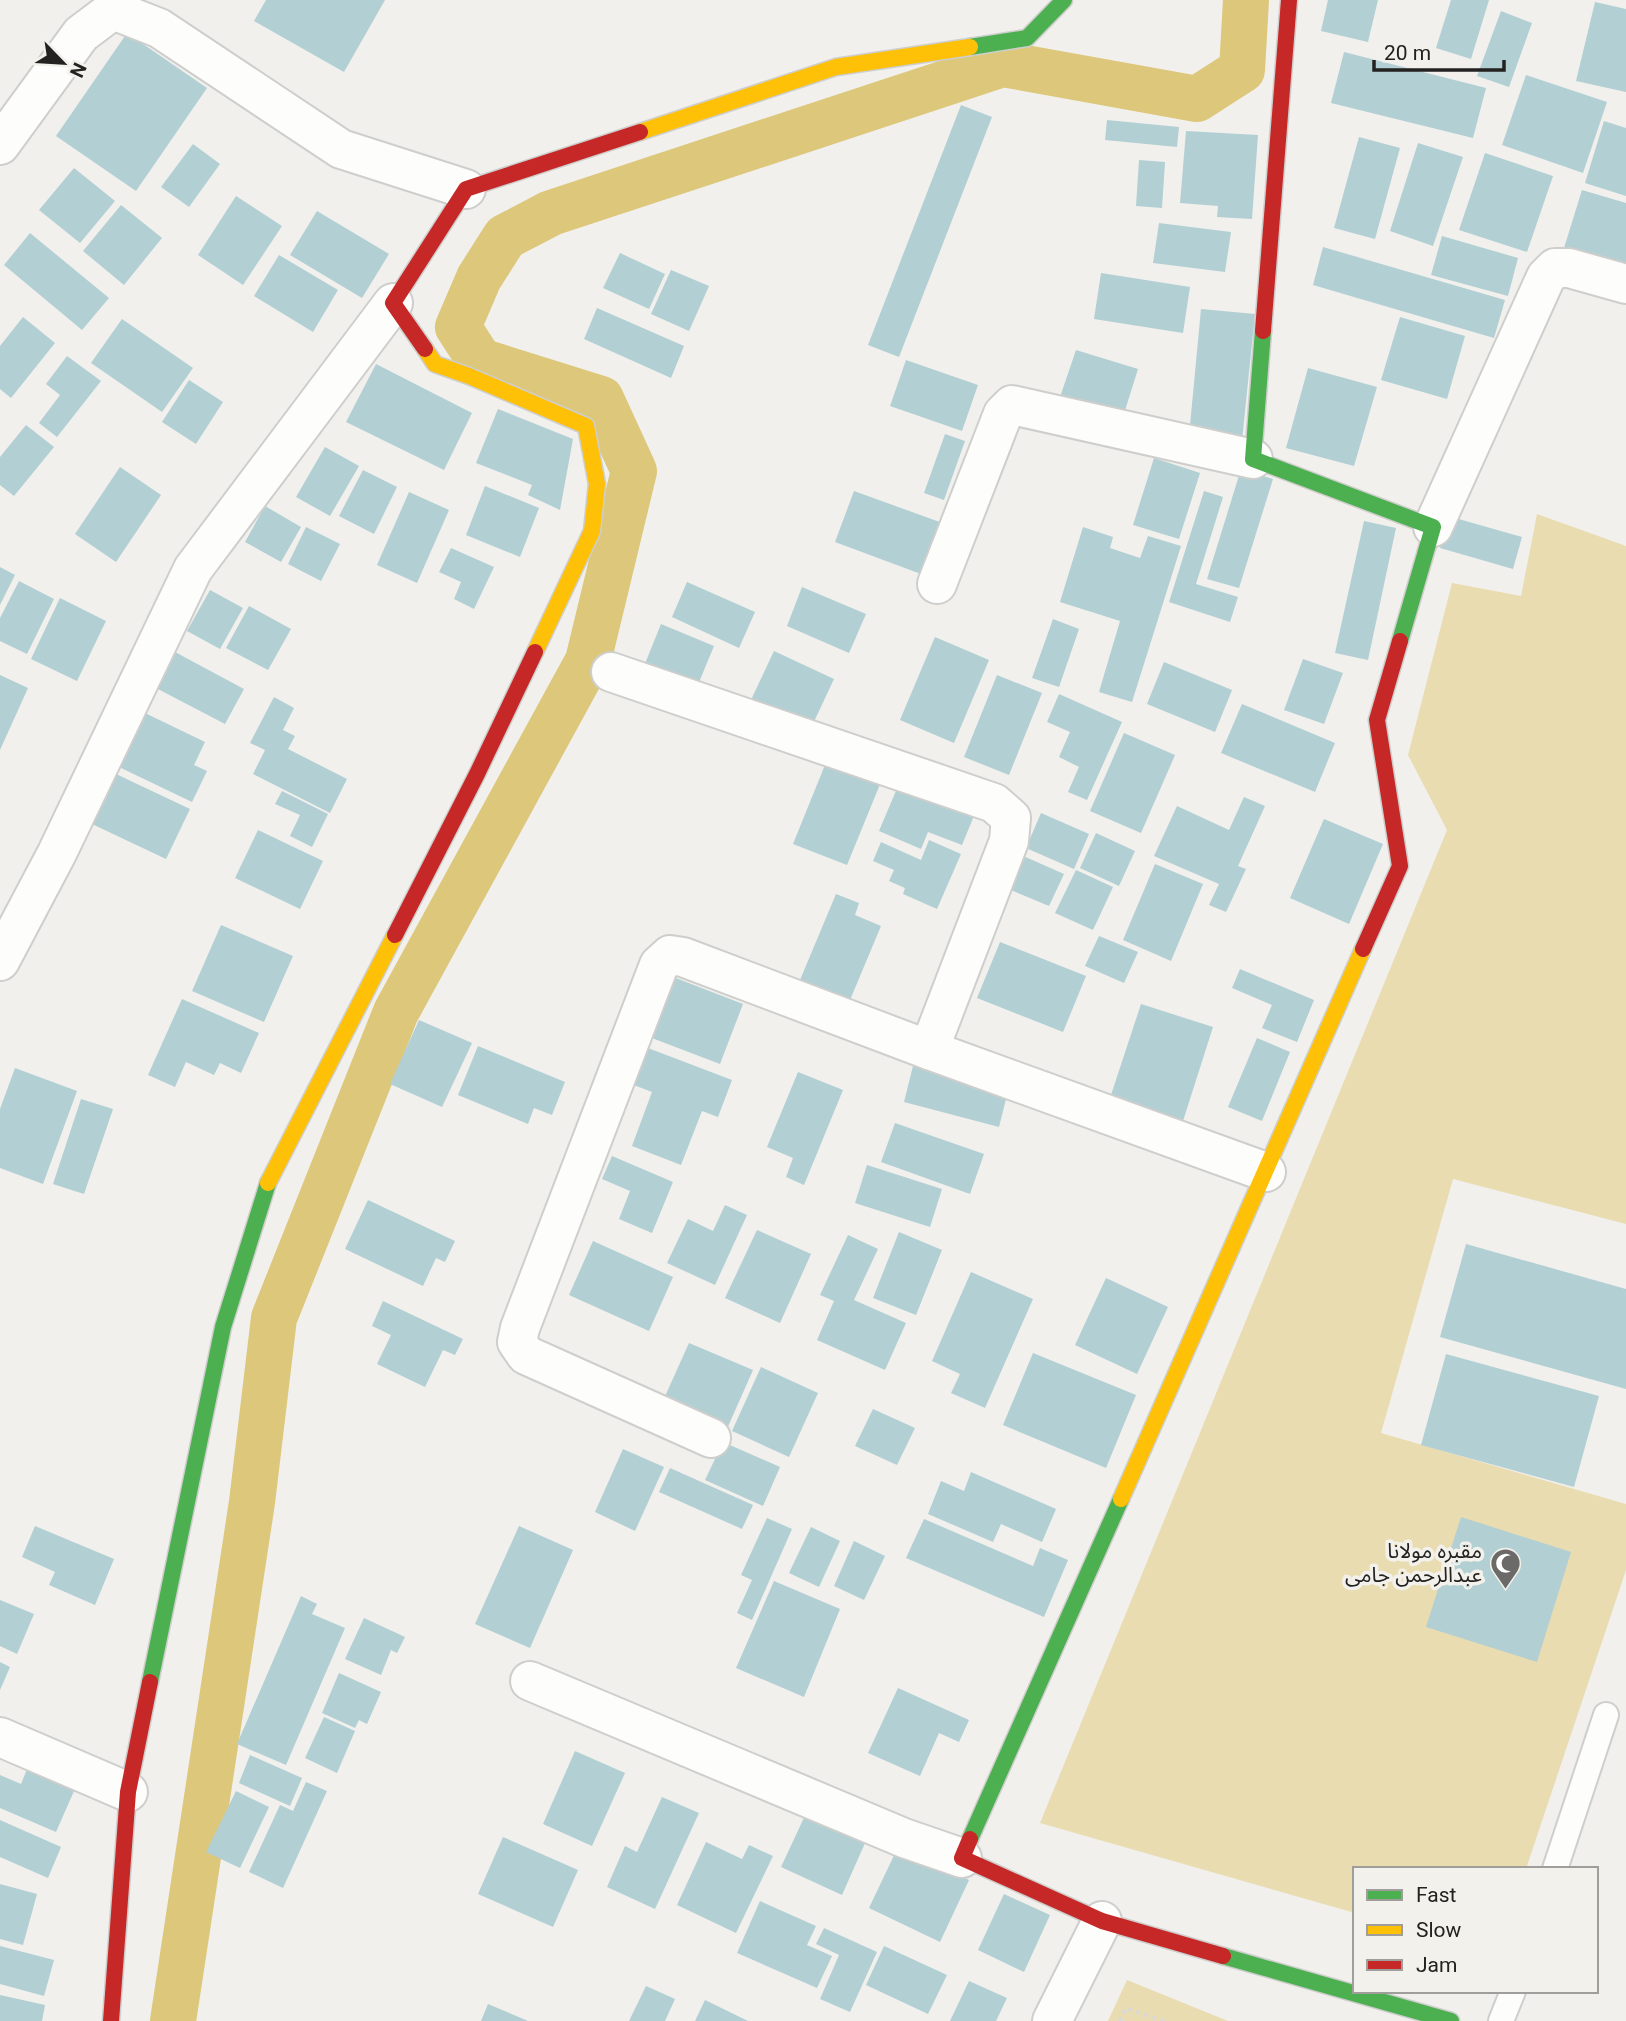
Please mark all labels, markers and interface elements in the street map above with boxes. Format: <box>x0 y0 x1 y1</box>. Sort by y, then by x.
north arrow <box>28 28 98 98</box>
scale bar <box>1374 28 1504 72</box>
text: 20 m <box>1384 41 1431 65</box>
text: N <box>65 59 91 81</box>
place label: مقبره مولانا عبدالرحمن جامی <box>1345 1539 1482 1587</box>
mosque icon: مقبره مولانا عبدالرحمن جامی <box>1488 1546 1522 1590</box>
legend <box>1353 1867 1598 1993</box>
text: Fast <box>1416 1883 1457 1907</box>
text: Slow <box>1416 1918 1462 1942</box>
text: Jam <box>1416 1953 1457 1977</box>

